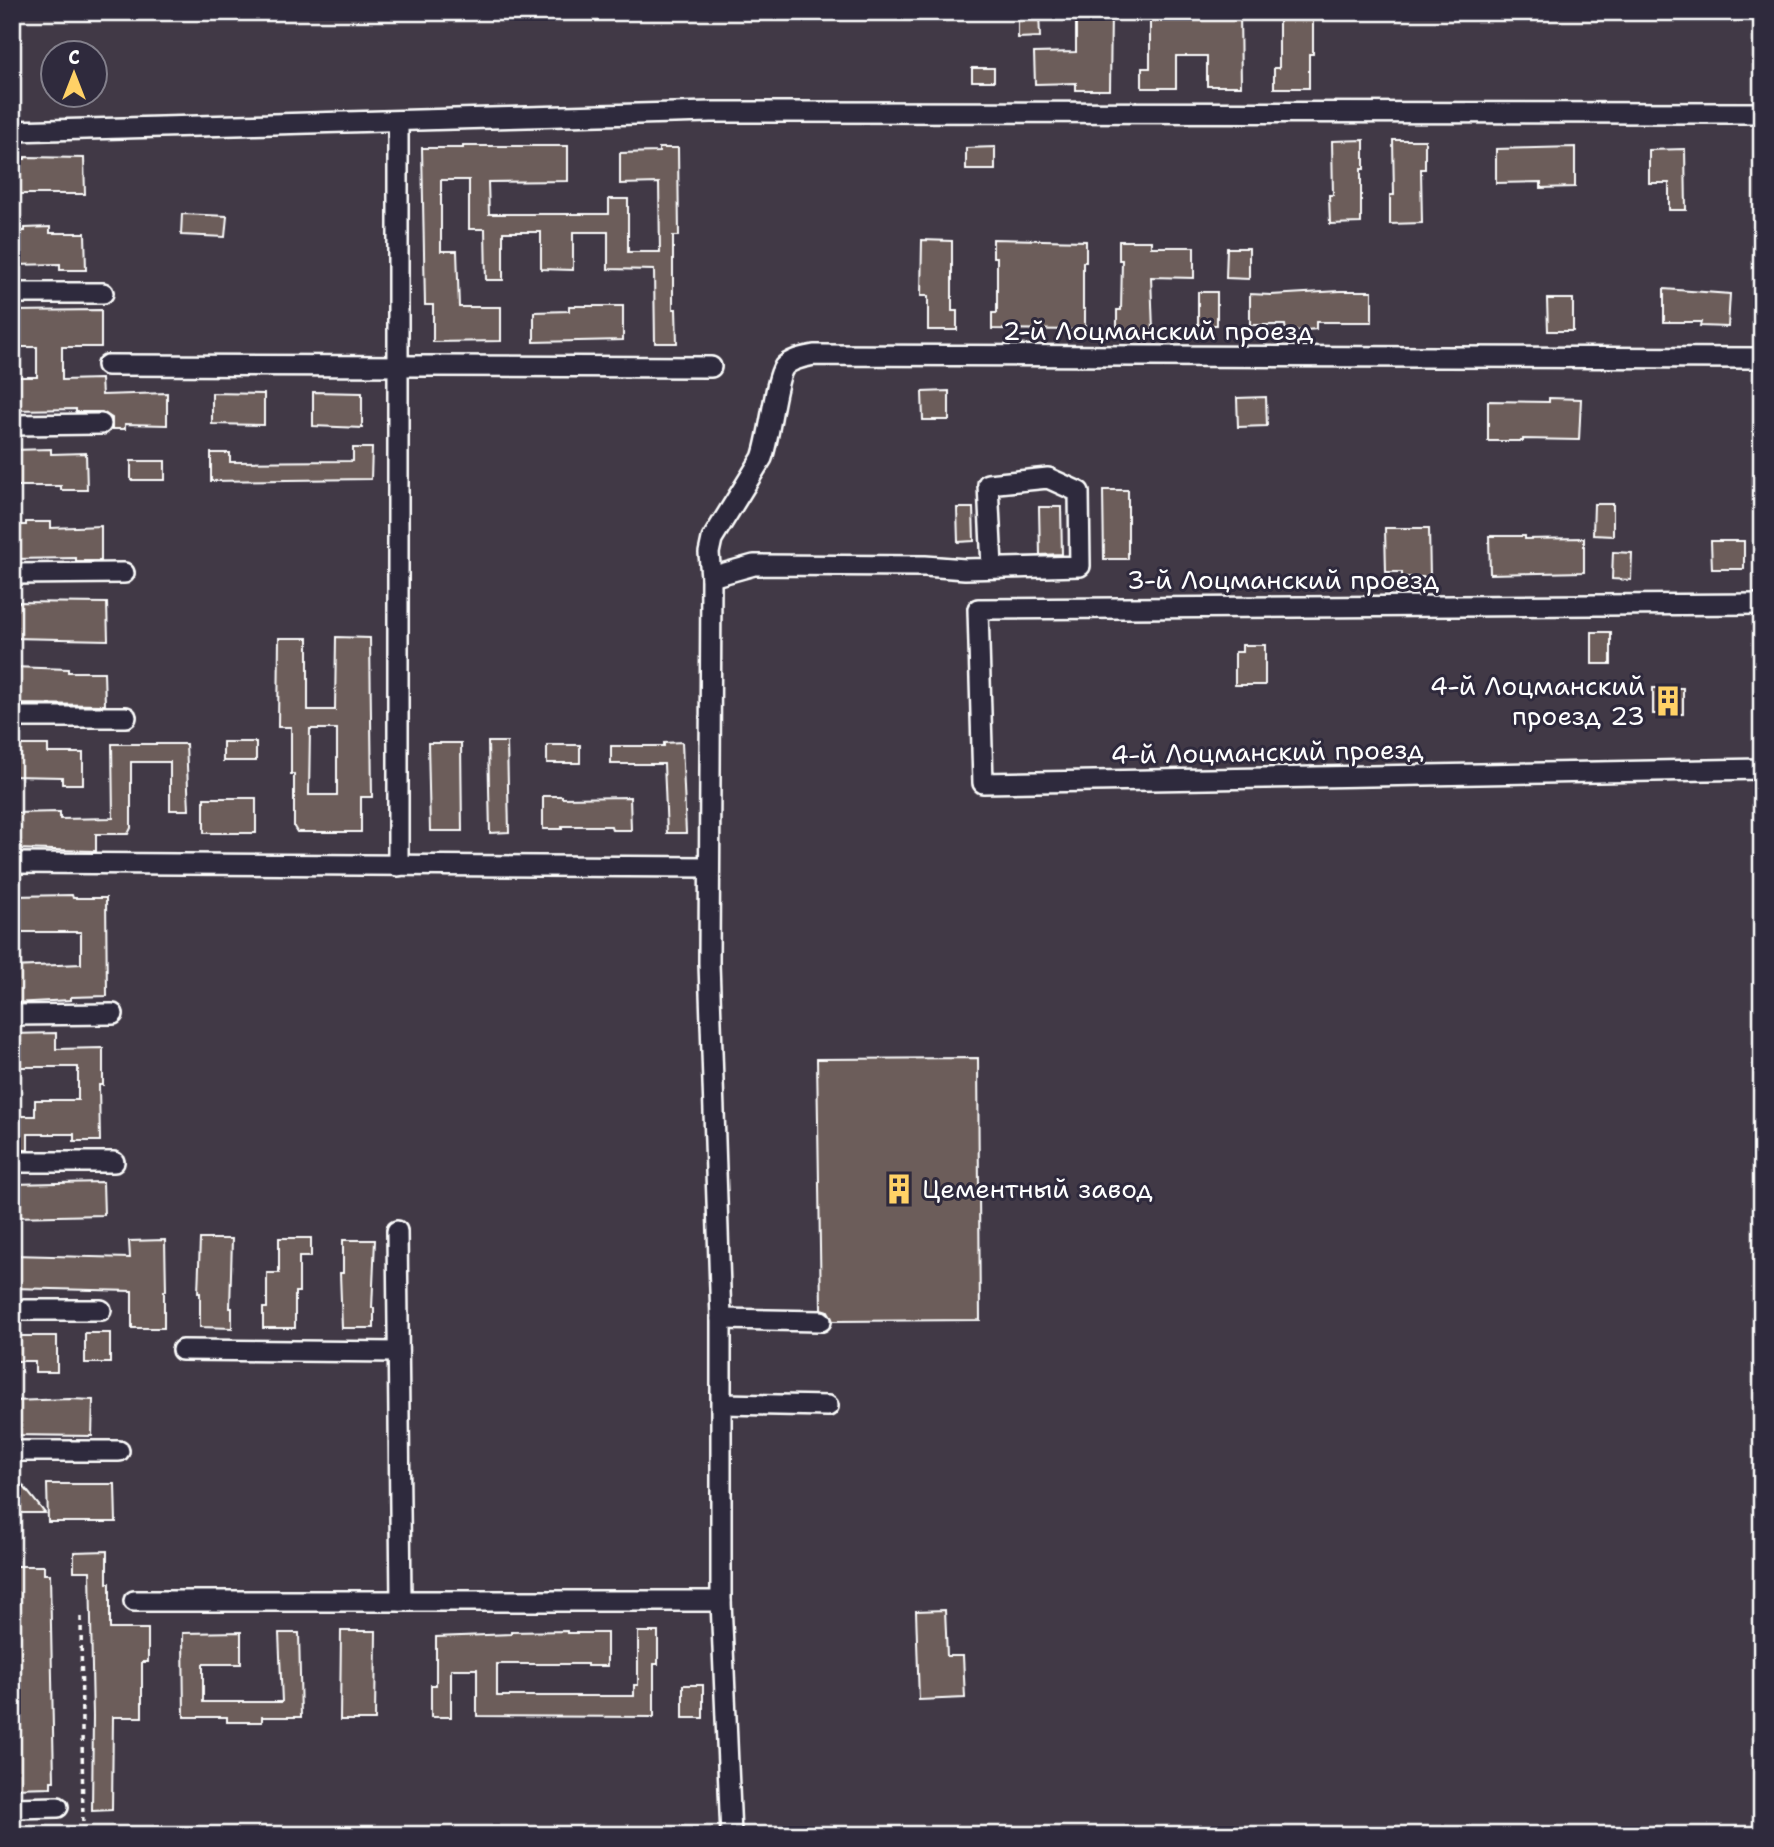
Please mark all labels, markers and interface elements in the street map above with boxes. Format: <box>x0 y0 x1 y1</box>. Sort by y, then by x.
north arrow <box>38 38 108 108</box>
text: С <box>68 45 80 70</box>
street label: 2-й Лоцманский проезд <box>1002 313 1314 348</box>
street label: 3-й Лоцманский проезд <box>1127 562 1440 597</box>
place label: 4-й Лоцманский проезд 23 <box>1430 668 1645 733</box>
building icon: 4-й Лоцманский проезд 23 <box>1651 684 1685 718</box>
street label: 4-й Лоцманский проезд <box>1110 731 1424 772</box>
place label: Цементный завод <box>922 1171 1153 1206</box>
building icon: Цементный завод <box>882 1172 916 1206</box>

